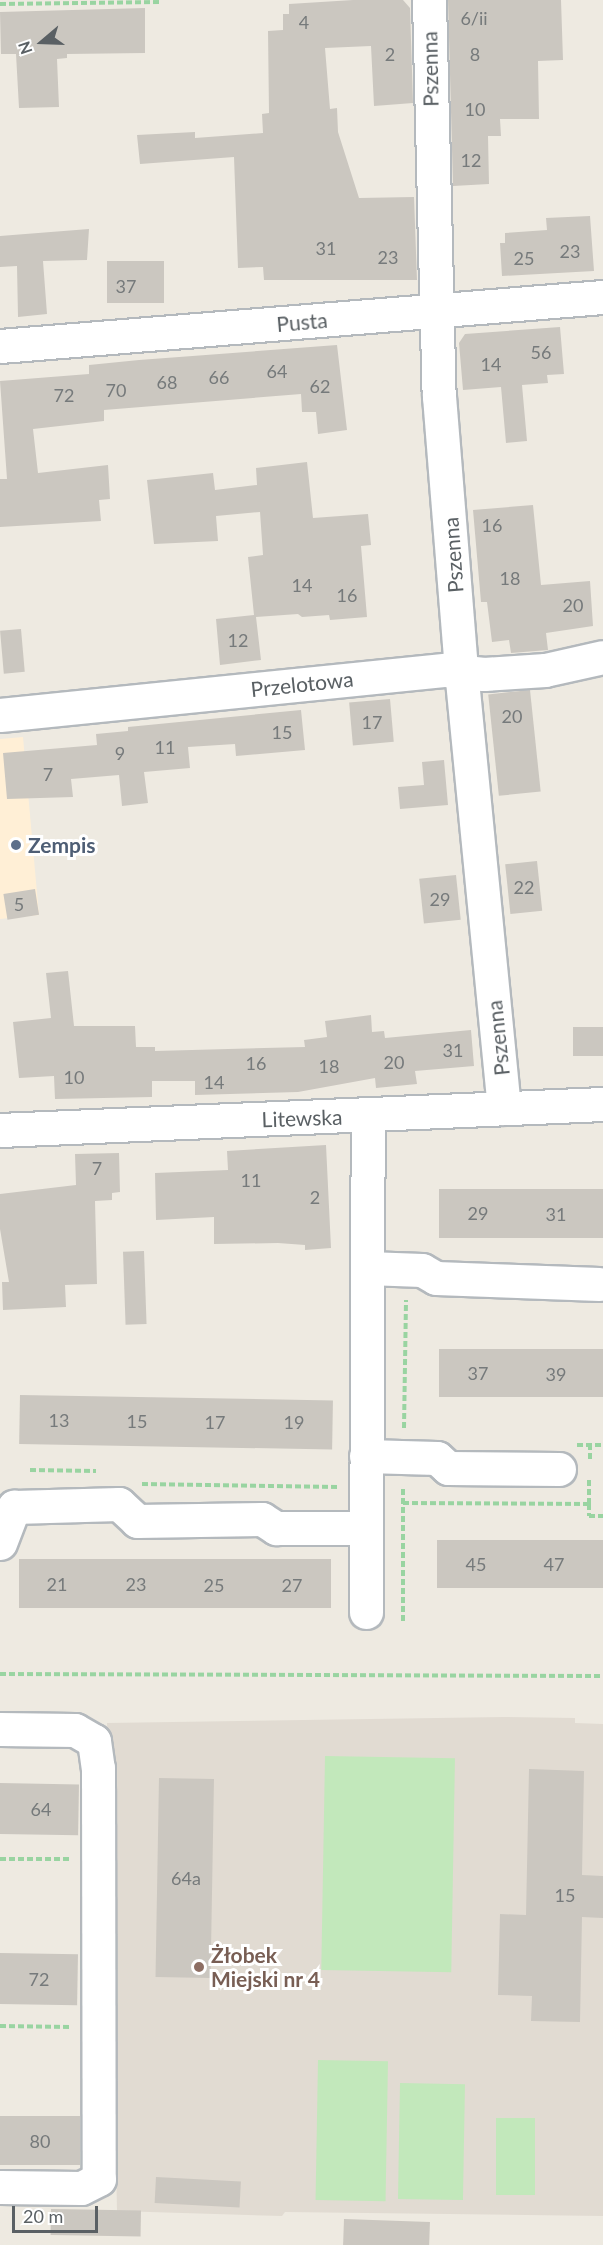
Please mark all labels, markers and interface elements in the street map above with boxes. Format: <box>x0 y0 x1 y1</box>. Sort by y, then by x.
house number: 6/ii <box>460 7 488 29</box>
house number: 4 <box>299 11 309 33</box>
north arrow <box>12 12 72 72</box>
street label: Pszenna <box>417 31 443 107</box>
text: N <box>14 39 35 57</box>
house number: 2 <box>385 43 395 65</box>
house number: 8 <box>470 43 480 65</box>
house number: 10 <box>465 98 485 120</box>
house number: 12 <box>461 149 481 171</box>
house number: 31 <box>316 237 336 259</box>
house number: 23 <box>560 240 580 262</box>
house number: 23 <box>378 246 398 268</box>
house number: 25 <box>514 247 534 269</box>
house number: 37 <box>116 275 136 297</box>
street label: Pusta <box>275 307 329 337</box>
house number: 56 <box>531 341 551 363</box>
house number: 14 <box>481 353 501 375</box>
house number: 64 <box>267 360 287 382</box>
house number: 66 <box>209 366 229 388</box>
house number: 68 <box>157 371 177 393</box>
house number: 62 <box>310 375 330 397</box>
house number: 70 <box>106 379 126 401</box>
house number: 72 <box>54 384 74 406</box>
house number: 16 <box>482 514 502 536</box>
street label: Pszenna <box>438 516 468 594</box>
house number: 18 <box>500 567 520 589</box>
house number: 14 <box>292 574 312 596</box>
house number: 16 <box>337 584 357 606</box>
house number: 20 <box>563 594 583 616</box>
house number: 12 <box>228 629 248 651</box>
street label: Przelotowa <box>249 666 355 702</box>
house number: 20 <box>502 705 522 727</box>
house number: 17 <box>362 711 382 733</box>
house number: 15 <box>272 721 292 743</box>
house number: 11 <box>155 736 175 758</box>
house number: 9 <box>115 742 125 764</box>
house number: 7 <box>43 763 53 785</box>
place label: Zempis <box>28 832 96 858</box>
marker: Zempis <box>9 838 23 852</box>
house number: 22 <box>514 876 534 898</box>
house number: 29 <box>430 888 450 910</box>
house number: 5 <box>14 893 24 915</box>
street label: Pszenna <box>482 999 514 1077</box>
house number: 31 <box>443 1039 463 1061</box>
house number: 20 <box>384 1051 404 1073</box>
house number: 16 <box>246 1052 266 1074</box>
house number: 18 <box>319 1055 339 1077</box>
house number: 10 <box>64 1066 84 1088</box>
house number: 14 <box>204 1071 224 1093</box>
street label: Litewska <box>261 1104 343 1132</box>
house number: 7 <box>92 1157 102 1179</box>
house number: 11 <box>241 1169 261 1191</box>
house number: 2 <box>310 1186 320 1208</box>
house number: 29 <box>468 1202 488 1224</box>
house number: 31 <box>546 1203 566 1225</box>
house number: 37 <box>468 1362 488 1384</box>
house number: 39 <box>546 1363 566 1385</box>
house number: 13 <box>49 1409 69 1431</box>
house number: 15 <box>127 1410 147 1432</box>
house number: 17 <box>205 1411 225 1433</box>
house number: 19 <box>284 1411 304 1433</box>
house number: 45 <box>466 1553 486 1575</box>
house number: 47 <box>544 1553 564 1575</box>
house number: 21 <box>47 1573 67 1595</box>
house number: 23 <box>126 1573 146 1595</box>
house number: 25 <box>204 1574 224 1596</box>
house number: 27 <box>282 1574 302 1596</box>
house number: 64 <box>31 1798 51 1820</box>
house number: 64a <box>171 1867 201 1889</box>
house number: 15 <box>555 1884 575 1906</box>
place label: Żłobek Miejski nr 4 <box>211 1942 320 1992</box>
marker: Żłobek Miejski nr 4 <box>192 1960 206 1974</box>
house number: 72 <box>29 1968 49 1990</box>
house number: 80 <box>30 2130 50 2152</box>
scale bar <box>15 2194 100 2232</box>
text: 20 m <box>23 2205 63 2227</box>

